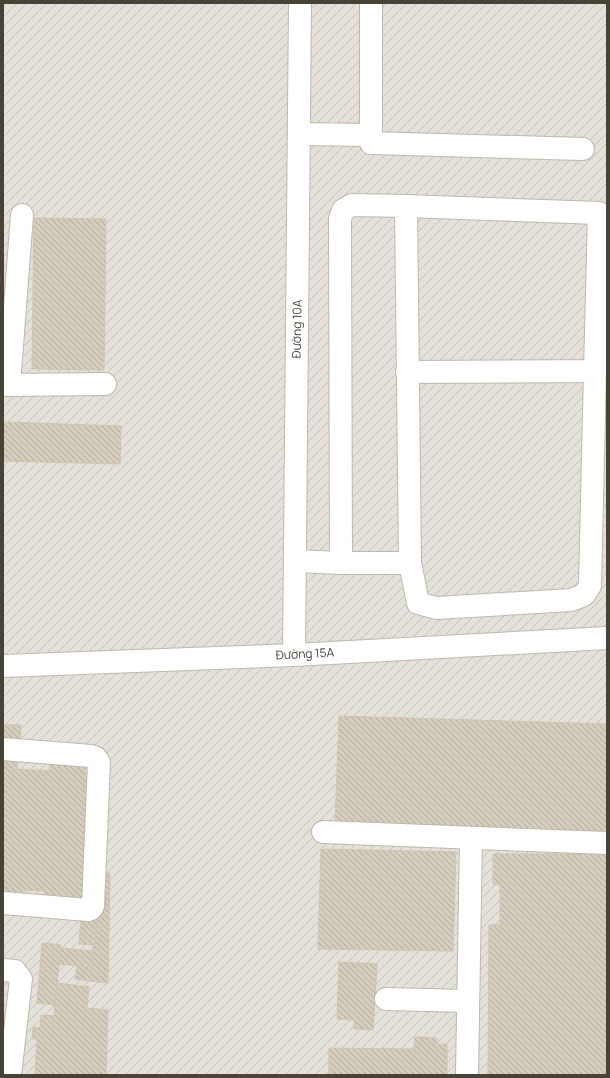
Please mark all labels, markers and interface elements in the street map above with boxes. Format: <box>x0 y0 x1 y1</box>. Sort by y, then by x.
street label: Đường 10A <box>287 299 306 358</box>
street label: Đường 15A <box>275 643 335 664</box>

